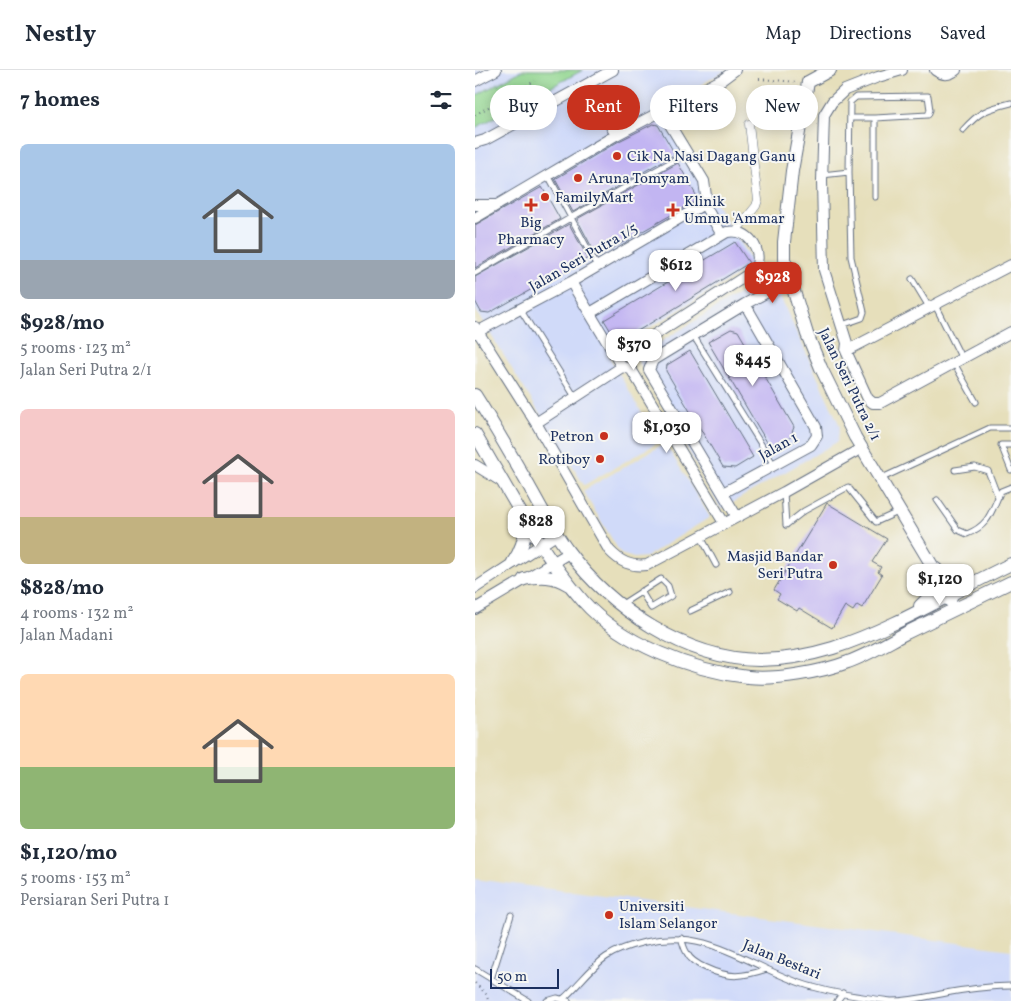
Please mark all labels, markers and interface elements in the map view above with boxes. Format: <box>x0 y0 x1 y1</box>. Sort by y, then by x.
text: Nestly <box>25 18 96 52</box>
text: Map <box>765 22 801 47</box>
text: Directions <box>829 22 912 47</box>
text: Saved <box>940 22 986 47</box>
chip: Buy <box>490 85 557 130</box>
chip: Rent <box>567 85 640 130</box>
chip: Filters <box>650 85 736 130</box>
chip: New <box>746 85 818 130</box>
text: 7 homes <box>20 86 100 115</box>
icon: filters <box>427 86 455 114</box>
place label: Cik Na Nasi Dagang Ganu <box>627 147 796 168</box>
marker: Cik Na Nasi Dagang Ganu <box>611 150 623 162</box>
place label: Aruna Tomyam <box>588 169 690 190</box>
marker: Aruna Tomyam <box>572 172 584 184</box>
icon: home <box>193 176 283 266</box>
place label: FamilyMart <box>555 188 634 209</box>
marker: FamilyMart <box>539 191 551 203</box>
place label: Klinik Ummu 'Ammar <box>684 192 784 230</box>
marker: Big Pharmacy <box>525 199 537 211</box>
marker: Klinik Ummu 'Ammar <box>666 203 680 217</box>
place label: Big Pharmacy <box>498 213 564 251</box>
street label: Jalan Seri Putra 1/5 <box>526 219 642 298</box>
pin: $612 <box>646 250 706 292</box>
text: $612 <box>660 255 692 277</box>
pin: $928 <box>743 262 803 304</box>
text: $928 <box>756 267 790 289</box>
text: $928/mo <box>20 309 104 338</box>
street label: Jalan Seri Putra 2/1 <box>812 325 885 445</box>
pin: $370 <box>604 328 664 371</box>
text: $370 <box>617 334 651 356</box>
text: 5 rooms · 123 m² <box>20 338 131 360</box>
pin: $445 <box>723 344 783 387</box>
text: $445 <box>735 350 771 372</box>
text: Jalan Seri Putra 2/1 <box>20 360 152 382</box>
pin: $1,030 <box>626 412 708 454</box>
text: $1,030 <box>643 417 691 439</box>
place label: Petron <box>550 427 594 448</box>
street label: Jalan 1 <box>755 428 802 467</box>
marker: Petron <box>598 430 610 442</box>
icon: home <box>193 441 283 531</box>
place label: Rotiboy <box>538 450 590 471</box>
marker: Rotiboy <box>594 453 606 465</box>
pin: $828 <box>506 506 566 548</box>
text: $828 <box>519 511 553 533</box>
place label: Masjid Bandar Seri Putra <box>727 547 823 585</box>
marker: Masjid Bandar Seri Putra <box>827 559 839 571</box>
pin: $1,120 <box>899 564 981 606</box>
text: $1,120 <box>918 569 962 591</box>
text: $828/mo <box>20 574 104 603</box>
text: 4 rooms · 132 m² <box>20 603 133 625</box>
text: Jalan Madani <box>20 625 113 647</box>
icon: home <box>193 706 283 796</box>
text: $1,120/mo <box>20 839 117 868</box>
text: 5 rooms · 153 m² <box>20 868 131 890</box>
text: Persiaran Seri Putra 1 <box>20 890 169 912</box>
place label: Universiti Islam Selangor <box>619 897 717 935</box>
marker: Universiti Islam Selangor <box>603 909 615 921</box>
street label: Jalan Bestari <box>739 935 824 986</box>
scale bar <box>490 966 559 989</box>
text: 50 m <box>497 968 527 987</box>

